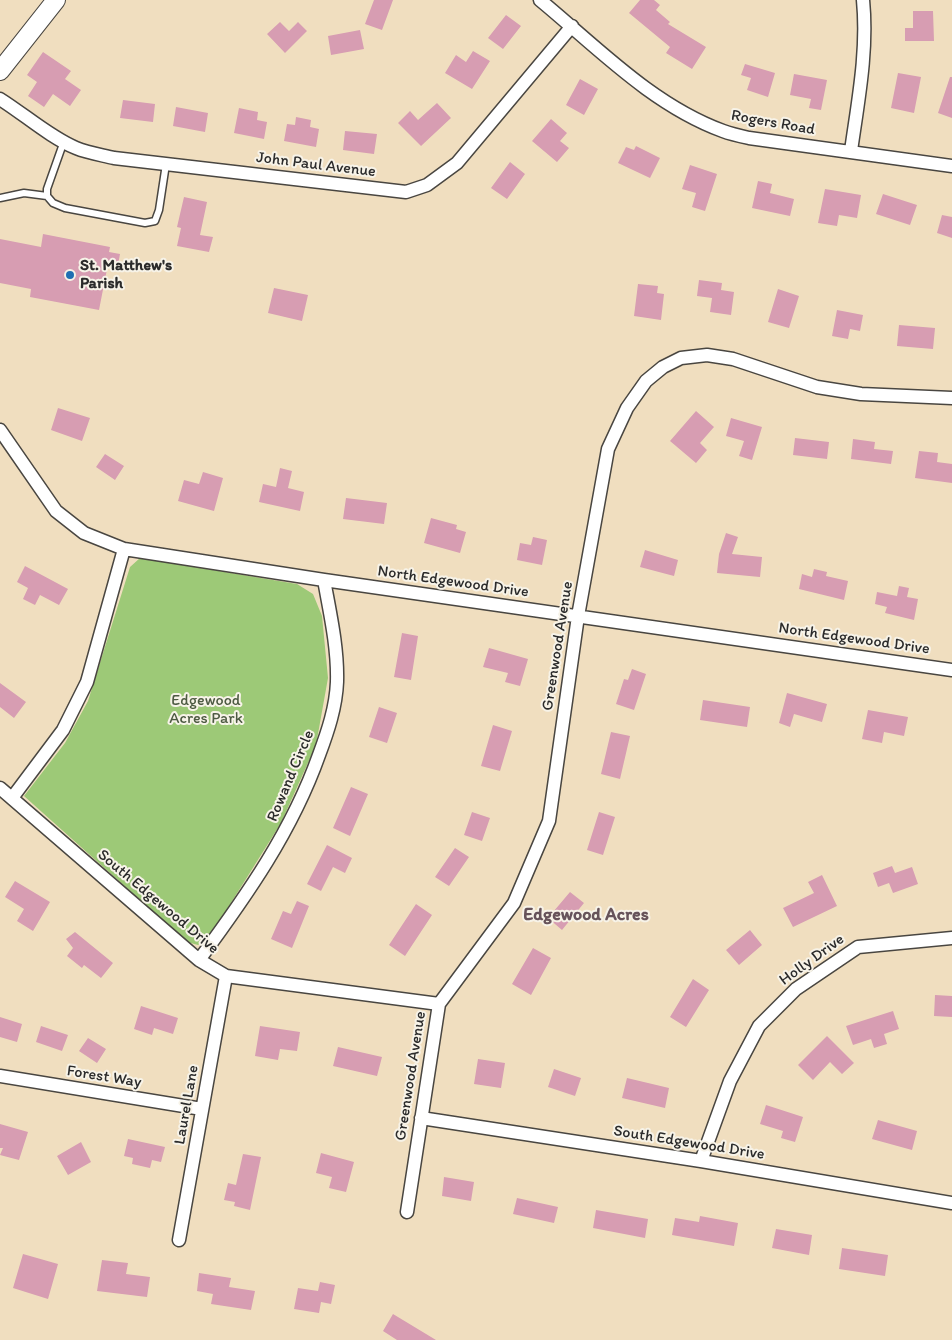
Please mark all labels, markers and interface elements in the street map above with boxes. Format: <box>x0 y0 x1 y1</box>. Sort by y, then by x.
street label: Rogers Road <box>730 106 816 140</box>
street label: John Paul Avenue <box>255 148 377 182</box>
place label: St. Matthew's Parish <box>80 256 172 294</box>
marker: St. Matthew's Parish <box>64 269 76 281</box>
street label: North Edgewood Drive <box>376 562 530 602</box>
street label: Greenwood Avenue <box>538 580 578 712</box>
street label: North Edgewood Drive <box>777 619 931 659</box>
park label: Edgewood Acres Park <box>169 691 243 729</box>
street label: Rowand Circle <box>263 727 319 825</box>
street label: South Edgewood Drive <box>93 846 223 958</box>
district label: Edgewood Acres <box>523 904 649 926</box>
street label: Holly Drive <box>776 930 848 990</box>
street label: Greenwood Avenue <box>391 1010 431 1142</box>
street label: Forest Way <box>65 1062 143 1092</box>
street label: Laurel Lane <box>171 1064 203 1146</box>
street label: South Edgewood Drive <box>612 1122 766 1164</box>

